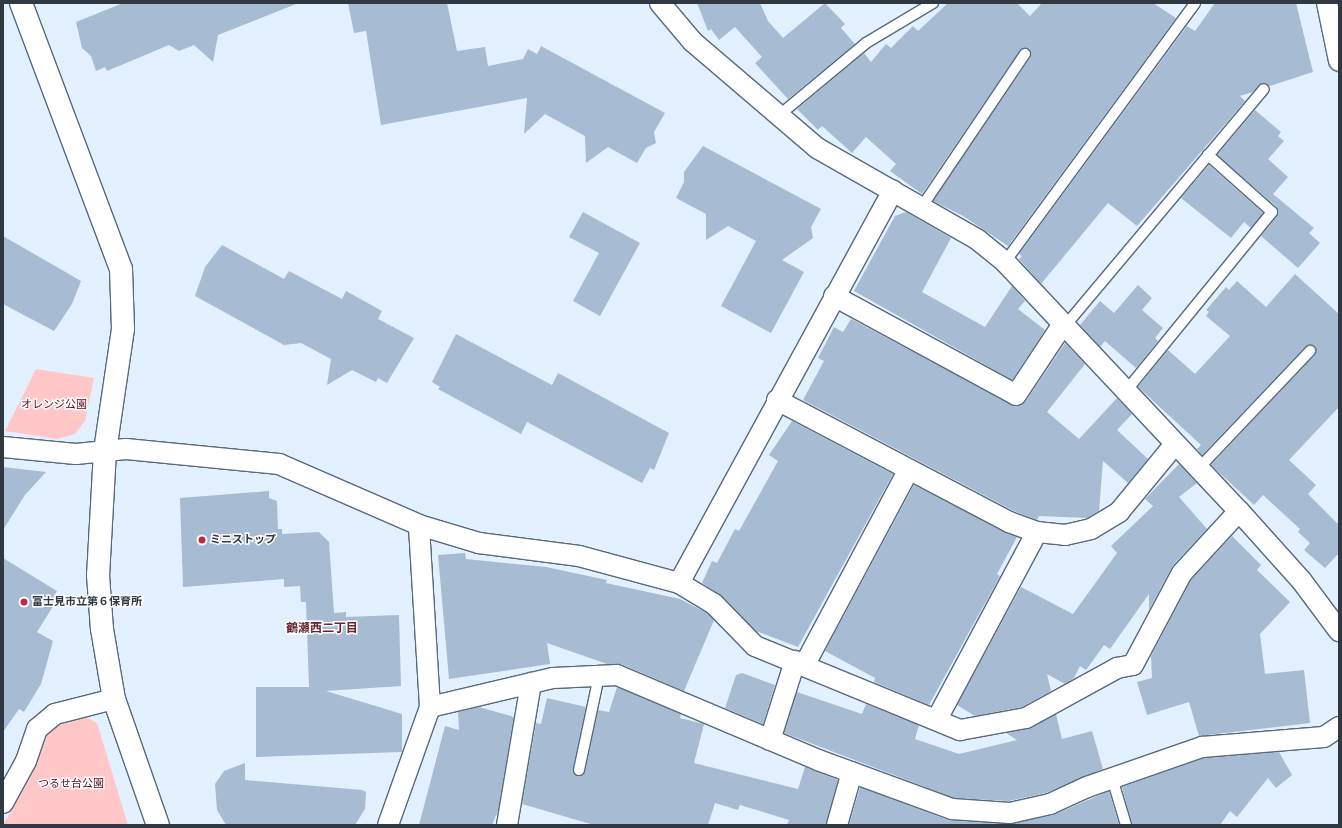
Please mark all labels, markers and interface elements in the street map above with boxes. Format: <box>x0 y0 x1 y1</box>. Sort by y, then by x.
park label: オレンジ公園 <box>21 398 87 412</box>
place label: ミニストップ <box>210 533 276 547</box>
marker: ミニストップ <box>197 535 207 545</box>
place label: 富士見市立第６保育所 <box>32 595 142 609</box>
marker: 富士見市立第６保育所 <box>19 597 29 607</box>
district label: 鶴瀬西二丁目 <box>286 622 358 636</box>
park label: つるせ台公園 <box>38 777 104 791</box>

